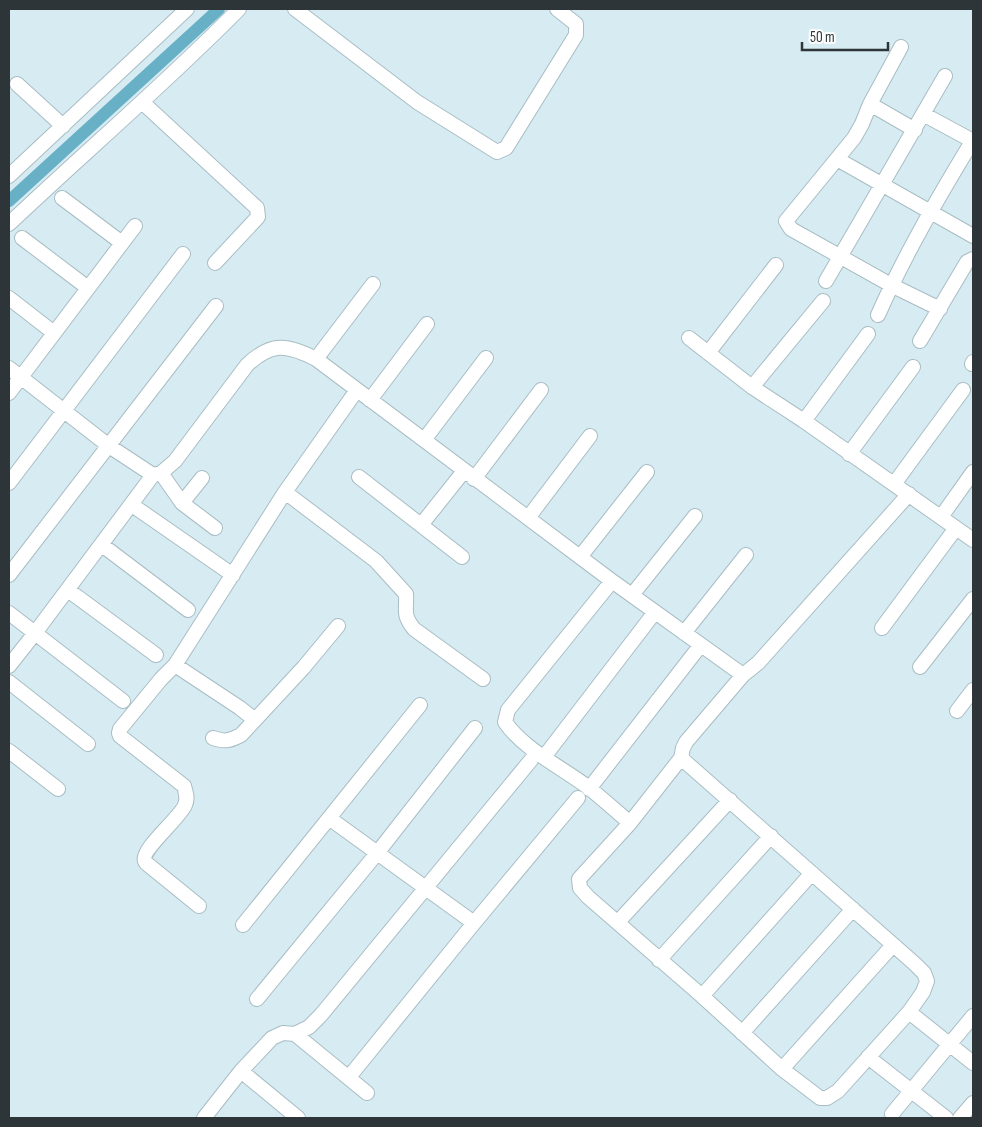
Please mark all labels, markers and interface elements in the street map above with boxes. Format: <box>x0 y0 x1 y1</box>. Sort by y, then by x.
scale bar <box>802 20 888 52</box>
text: 50 m <box>810 28 835 47</box>

